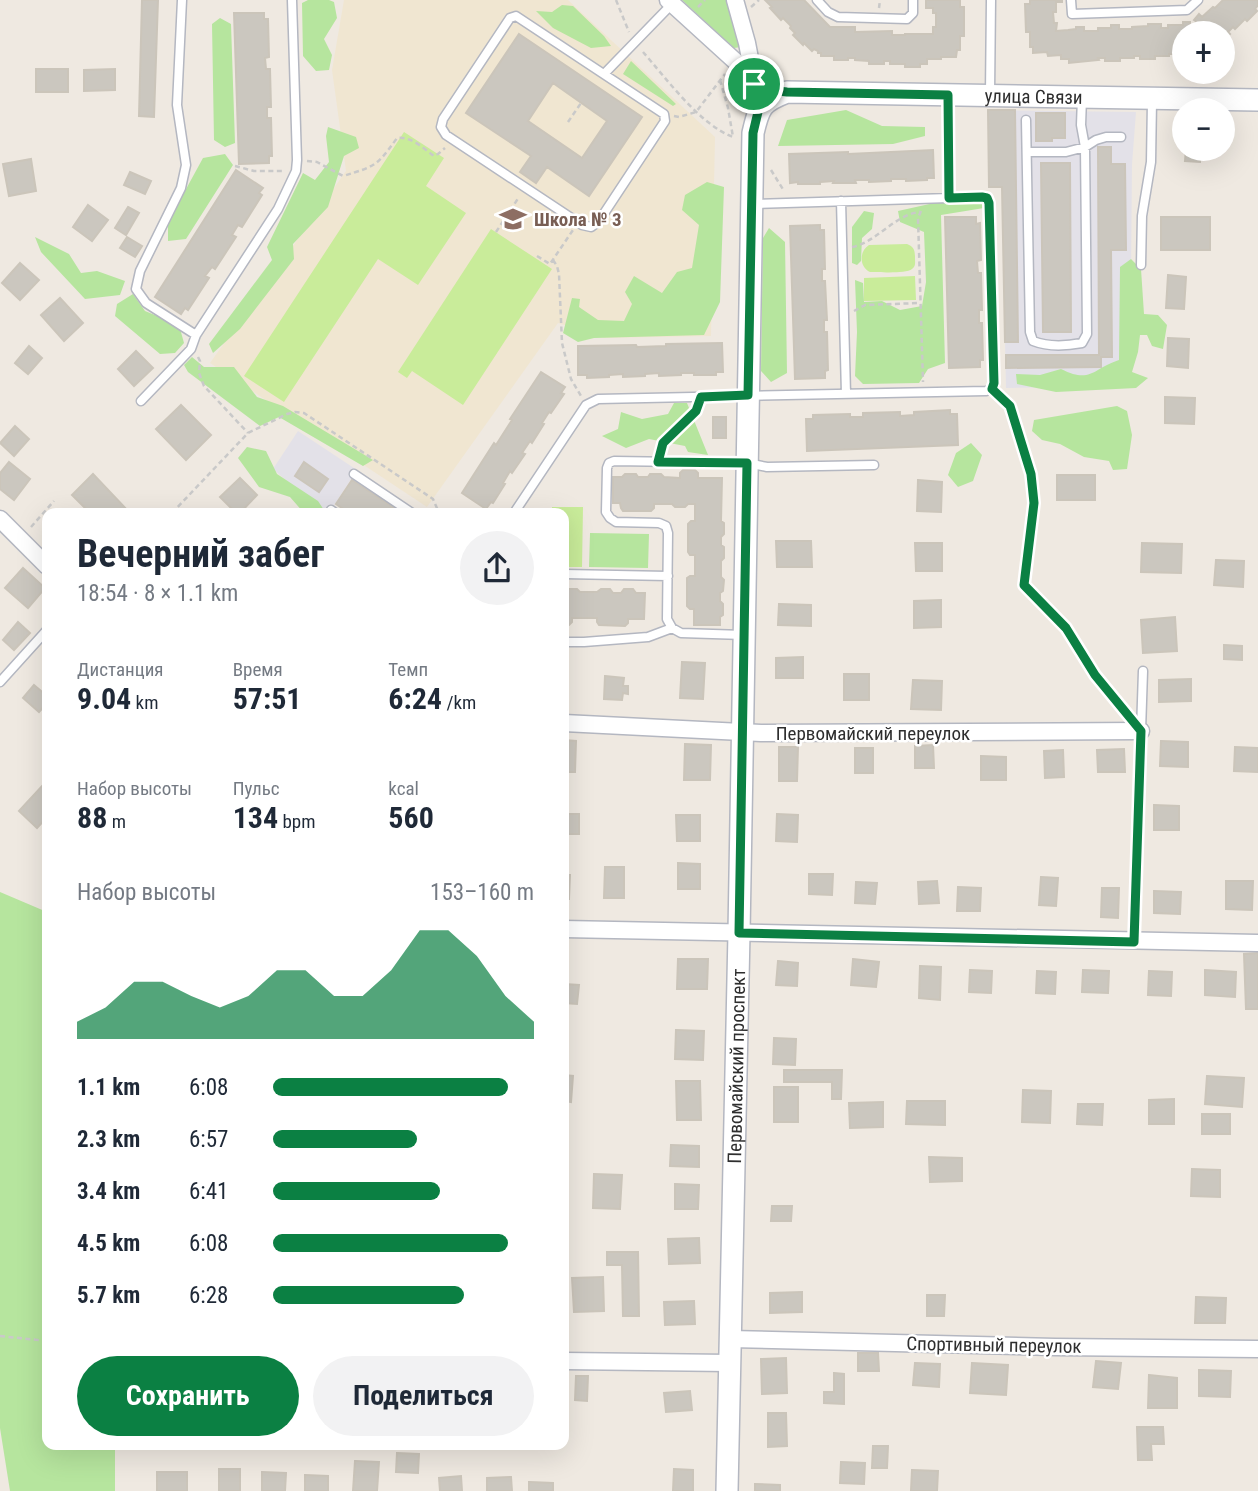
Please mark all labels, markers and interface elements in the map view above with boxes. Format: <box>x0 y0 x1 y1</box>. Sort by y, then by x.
map controls <box>1172 21 1235 161</box>
button: + <box>1172 21 1235 84</box>
pin <box>724 54 784 114</box>
icon: arrive <box>735 65 773 103</box>
street label: улица Связи <box>984 84 1083 109</box>
button: − <box>1172 98 1235 161</box>
school or university icon: Школа № 3 <box>498 204 528 234</box>
place label: Школа № 3 <box>534 208 622 231</box>
button: share <box>460 531 534 605</box>
text: Вечерний забег <box>77 532 324 576</box>
text: 18:54 · 8 × 1.1 km <box>77 580 238 607</box>
text: Дистанция <box>77 658 164 681</box>
text: Время <box>233 658 283 681</box>
text: Темп <box>388 658 428 681</box>
text: 9.04 <box>77 681 131 716</box>
text: 57:51 <box>233 681 302 716</box>
text: 6:24 <box>388 681 442 716</box>
text: km <box>131 691 158 714</box>
text: /km <box>442 691 476 714</box>
street label: Первомайский переулок <box>776 722 970 745</box>
text: Набор высоты <box>77 777 192 800</box>
text: Пульс <box>233 777 280 800</box>
text: kcal <box>388 777 419 800</box>
text: 88 <box>77 800 107 835</box>
text: 134 <box>233 800 278 835</box>
text: 560 <box>388 800 434 835</box>
text: m <box>107 810 126 833</box>
text: bpm <box>278 810 316 833</box>
text: Набор высоты <box>77 879 216 906</box>
text: 153–160 m <box>430 879 534 906</box>
street label: Первомайский проспект <box>723 968 750 1164</box>
text: 1.1 km <box>77 1074 140 1101</box>
text: 6:08 <box>189 1074 228 1101</box>
text: 2.3 km <box>77 1126 140 1153</box>
text: 6:57 <box>189 1126 228 1153</box>
text: 3.4 km <box>77 1178 140 1205</box>
text: 6:41 <box>189 1178 228 1205</box>
text: 4.5 km <box>77 1230 140 1257</box>
text: 6:08 <box>189 1230 228 1257</box>
text: 5.7 km <box>77 1282 140 1309</box>
text: 6:28 <box>189 1282 228 1309</box>
street label: Спортивный переулок <box>906 1332 1082 1358</box>
button: Сохранить <box>77 1356 299 1436</box>
button: Поделиться <box>313 1356 534 1436</box>

